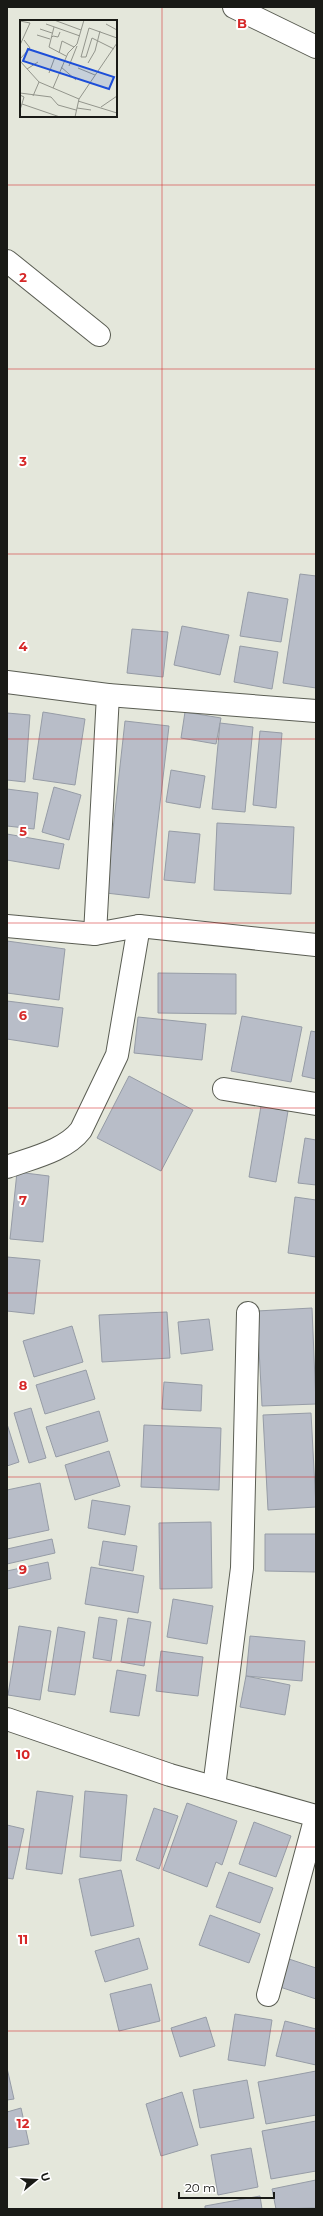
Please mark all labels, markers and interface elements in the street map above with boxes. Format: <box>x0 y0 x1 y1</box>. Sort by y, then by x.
text: B <box>237 15 247 31</box>
inset map <box>20 20 117 117</box>
text: 2 <box>19 269 27 285</box>
text: 3 <box>18 453 27 469</box>
text: 4 <box>19 638 28 654</box>
text: 5 <box>19 823 27 839</box>
text: 6 <box>19 1007 28 1023</box>
text: 7 <box>19 1192 27 1208</box>
text: 8 <box>19 1377 28 1393</box>
text: 9 <box>19 1561 27 1577</box>
text: 10 <box>16 1746 30 1762</box>
text: 11 <box>18 1931 28 1947</box>
text: 12 <box>17 2115 30 2131</box>
north arrow <box>16 2160 56 2200</box>
text: U <box>38 2171 54 2183</box>
scale bar <box>179 2174 274 2200</box>
text: 20 m <box>185 2180 216 2195</box>

